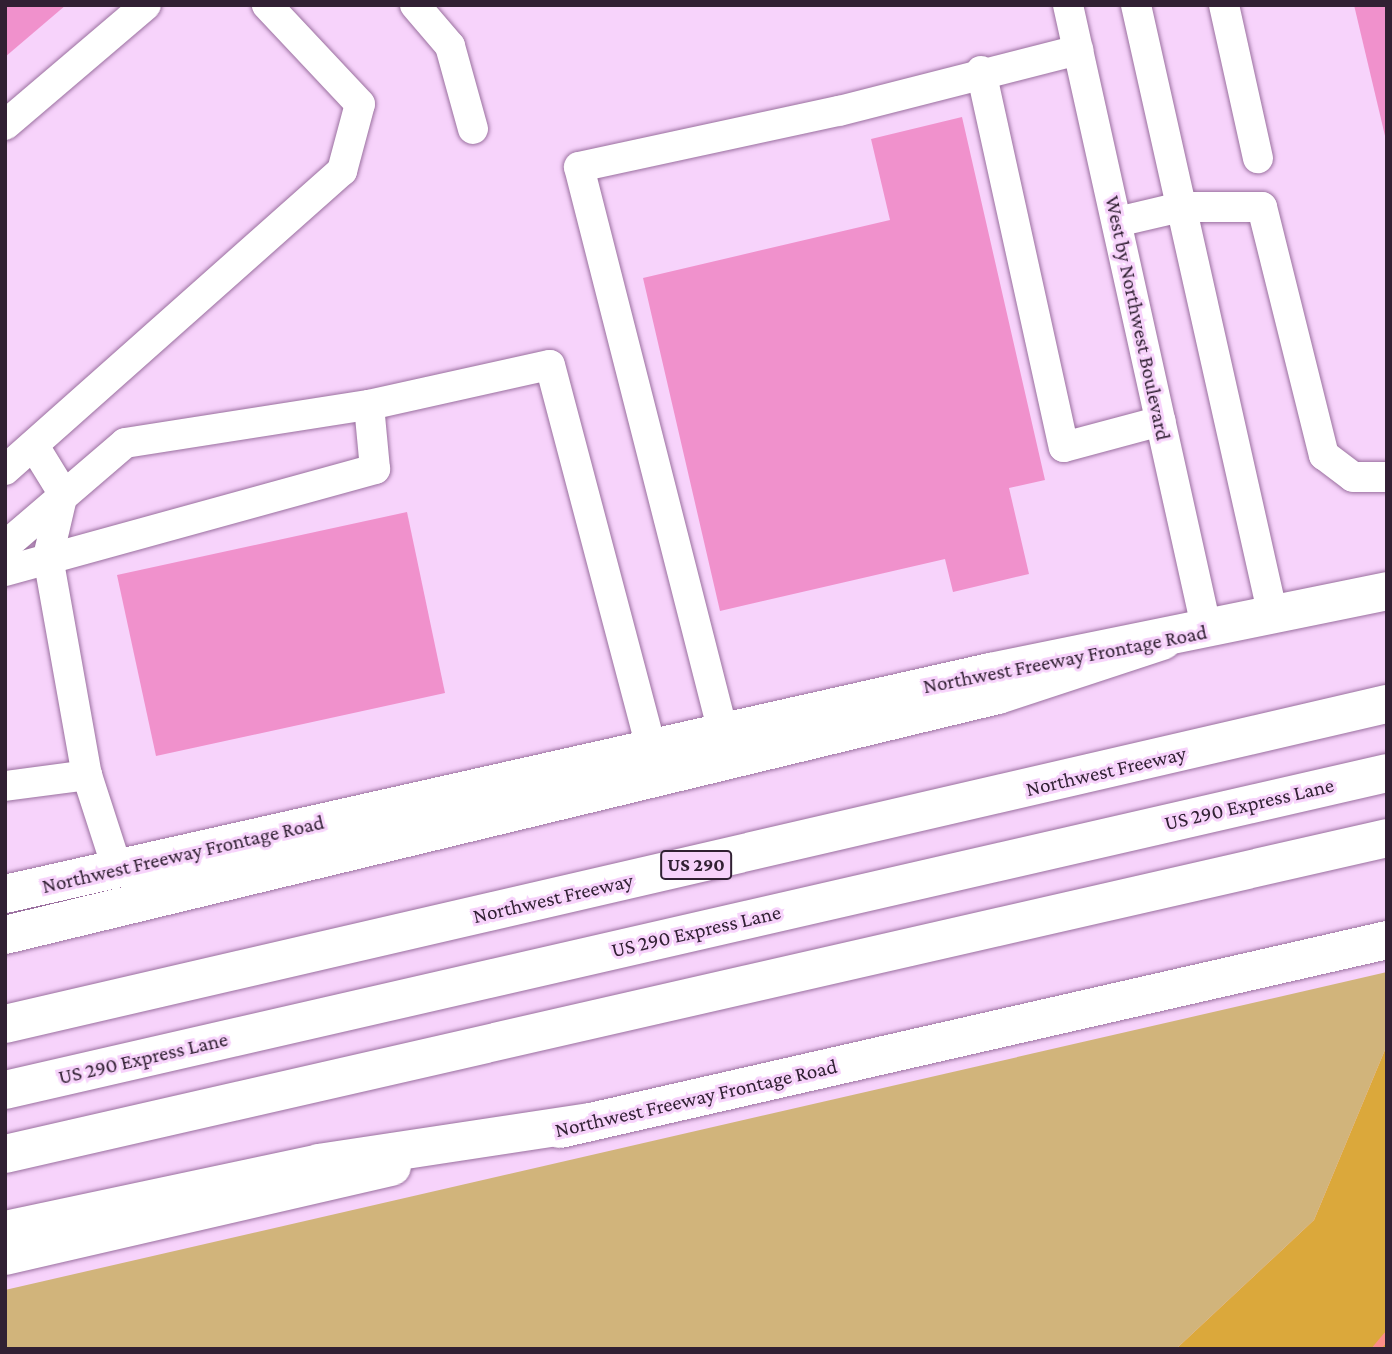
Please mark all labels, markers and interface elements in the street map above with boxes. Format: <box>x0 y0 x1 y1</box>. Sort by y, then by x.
street label: West by Northwest Boulevard <box>1100 193 1176 443</box>
street label: Northwest Freeway Frontage Road <box>921 619 1209 699</box>
street label: Northwest Freeway <box>1023 740 1189 802</box>
street label: US 290 Express Lane <box>1162 772 1336 836</box>
street label: Northwest Freeway Frontage Road <box>39 809 327 899</box>
road number: US 290 <box>659 850 733 880</box>
street label: Northwest Freeway <box>470 867 636 929</box>
street label: US 290 Express Lane <box>609 899 783 963</box>
street label: US 290 Express Lane <box>56 1026 230 1090</box>
street label: Northwest Freeway Frontage Road <box>552 1053 840 1143</box>

